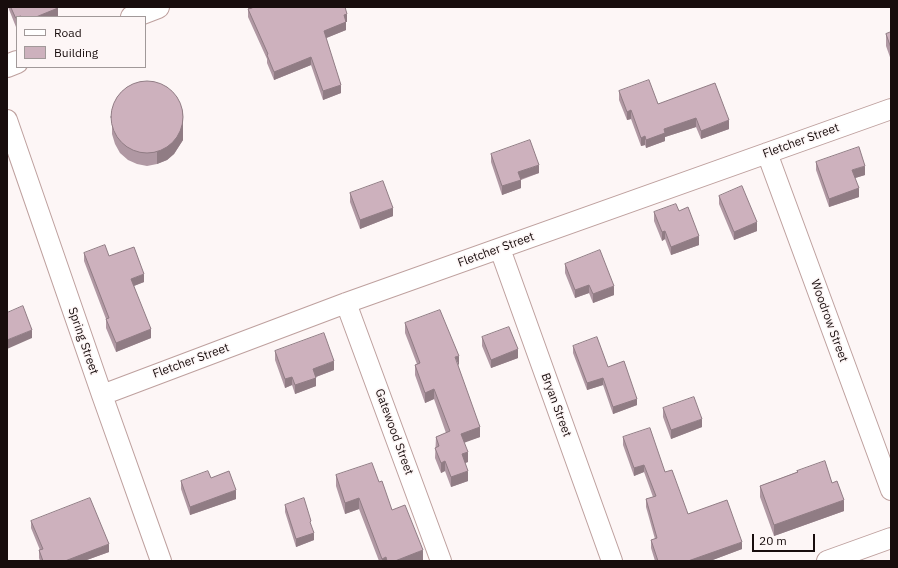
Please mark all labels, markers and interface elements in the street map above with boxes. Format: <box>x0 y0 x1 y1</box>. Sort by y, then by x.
legend <box>16 16 146 68</box>
text: Road <box>54 25 82 40</box>
text: Building <box>54 45 98 60</box>
street label: Fletcher Street <box>761 120 841 162</box>
street label: Fletcher Street <box>456 229 536 271</box>
street label: Woodrow Street <box>807 278 851 364</box>
street label: Spring Street <box>65 305 101 377</box>
street label: Fletcher Street <box>151 340 231 382</box>
street label: Bryan Street <box>538 371 574 439</box>
street label: Gatewood Street <box>372 387 416 477</box>
scale bar <box>754 526 817 552</box>
text: 20 m <box>759 533 787 548</box>

